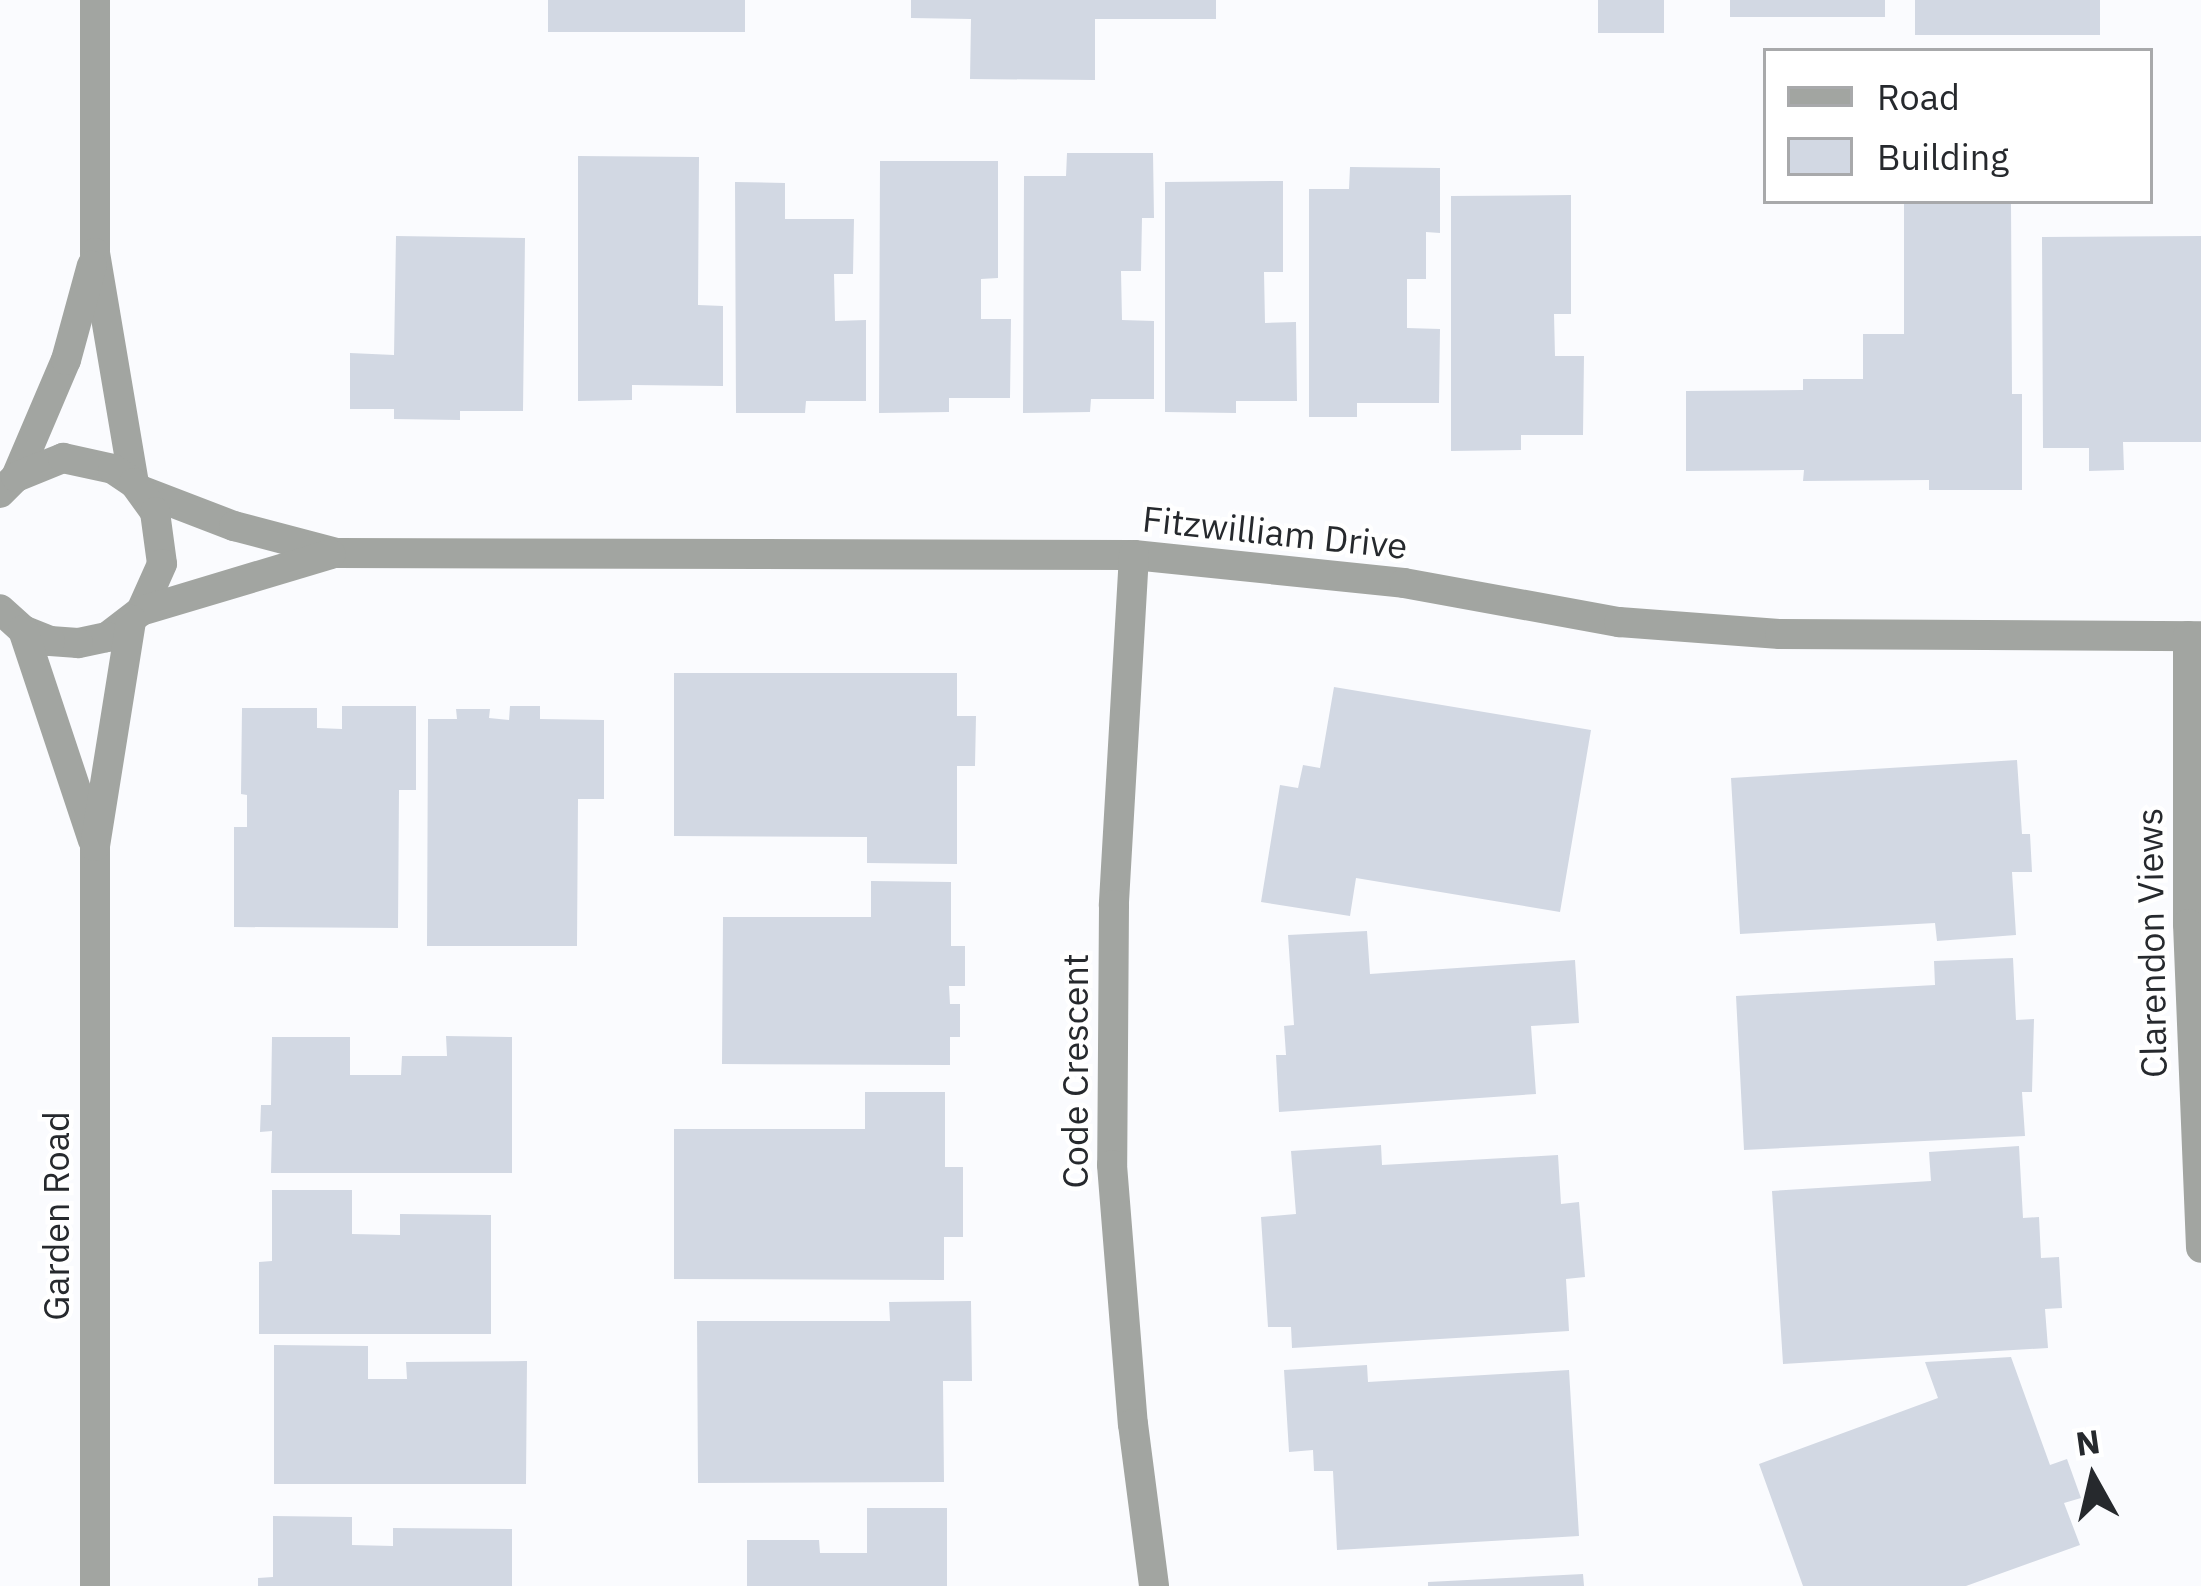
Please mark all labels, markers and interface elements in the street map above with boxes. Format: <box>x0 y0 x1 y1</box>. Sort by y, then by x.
legend <box>1763 48 2153 204</box>
text: Road <box>1877 73 1960 120</box>
text: Building <box>1877 133 2009 180</box>
street label: Fitzwilliam Drive <box>1140 497 1410 567</box>
street label: Clarendon Views <box>2127 808 2175 1078</box>
street label: Code Crescent <box>1053 953 1097 1189</box>
street label: Garden Road <box>34 1111 78 1321</box>
north arrow <box>2033 1418 2153 1538</box>
text: N <box>2073 1419 2103 1465</box>

